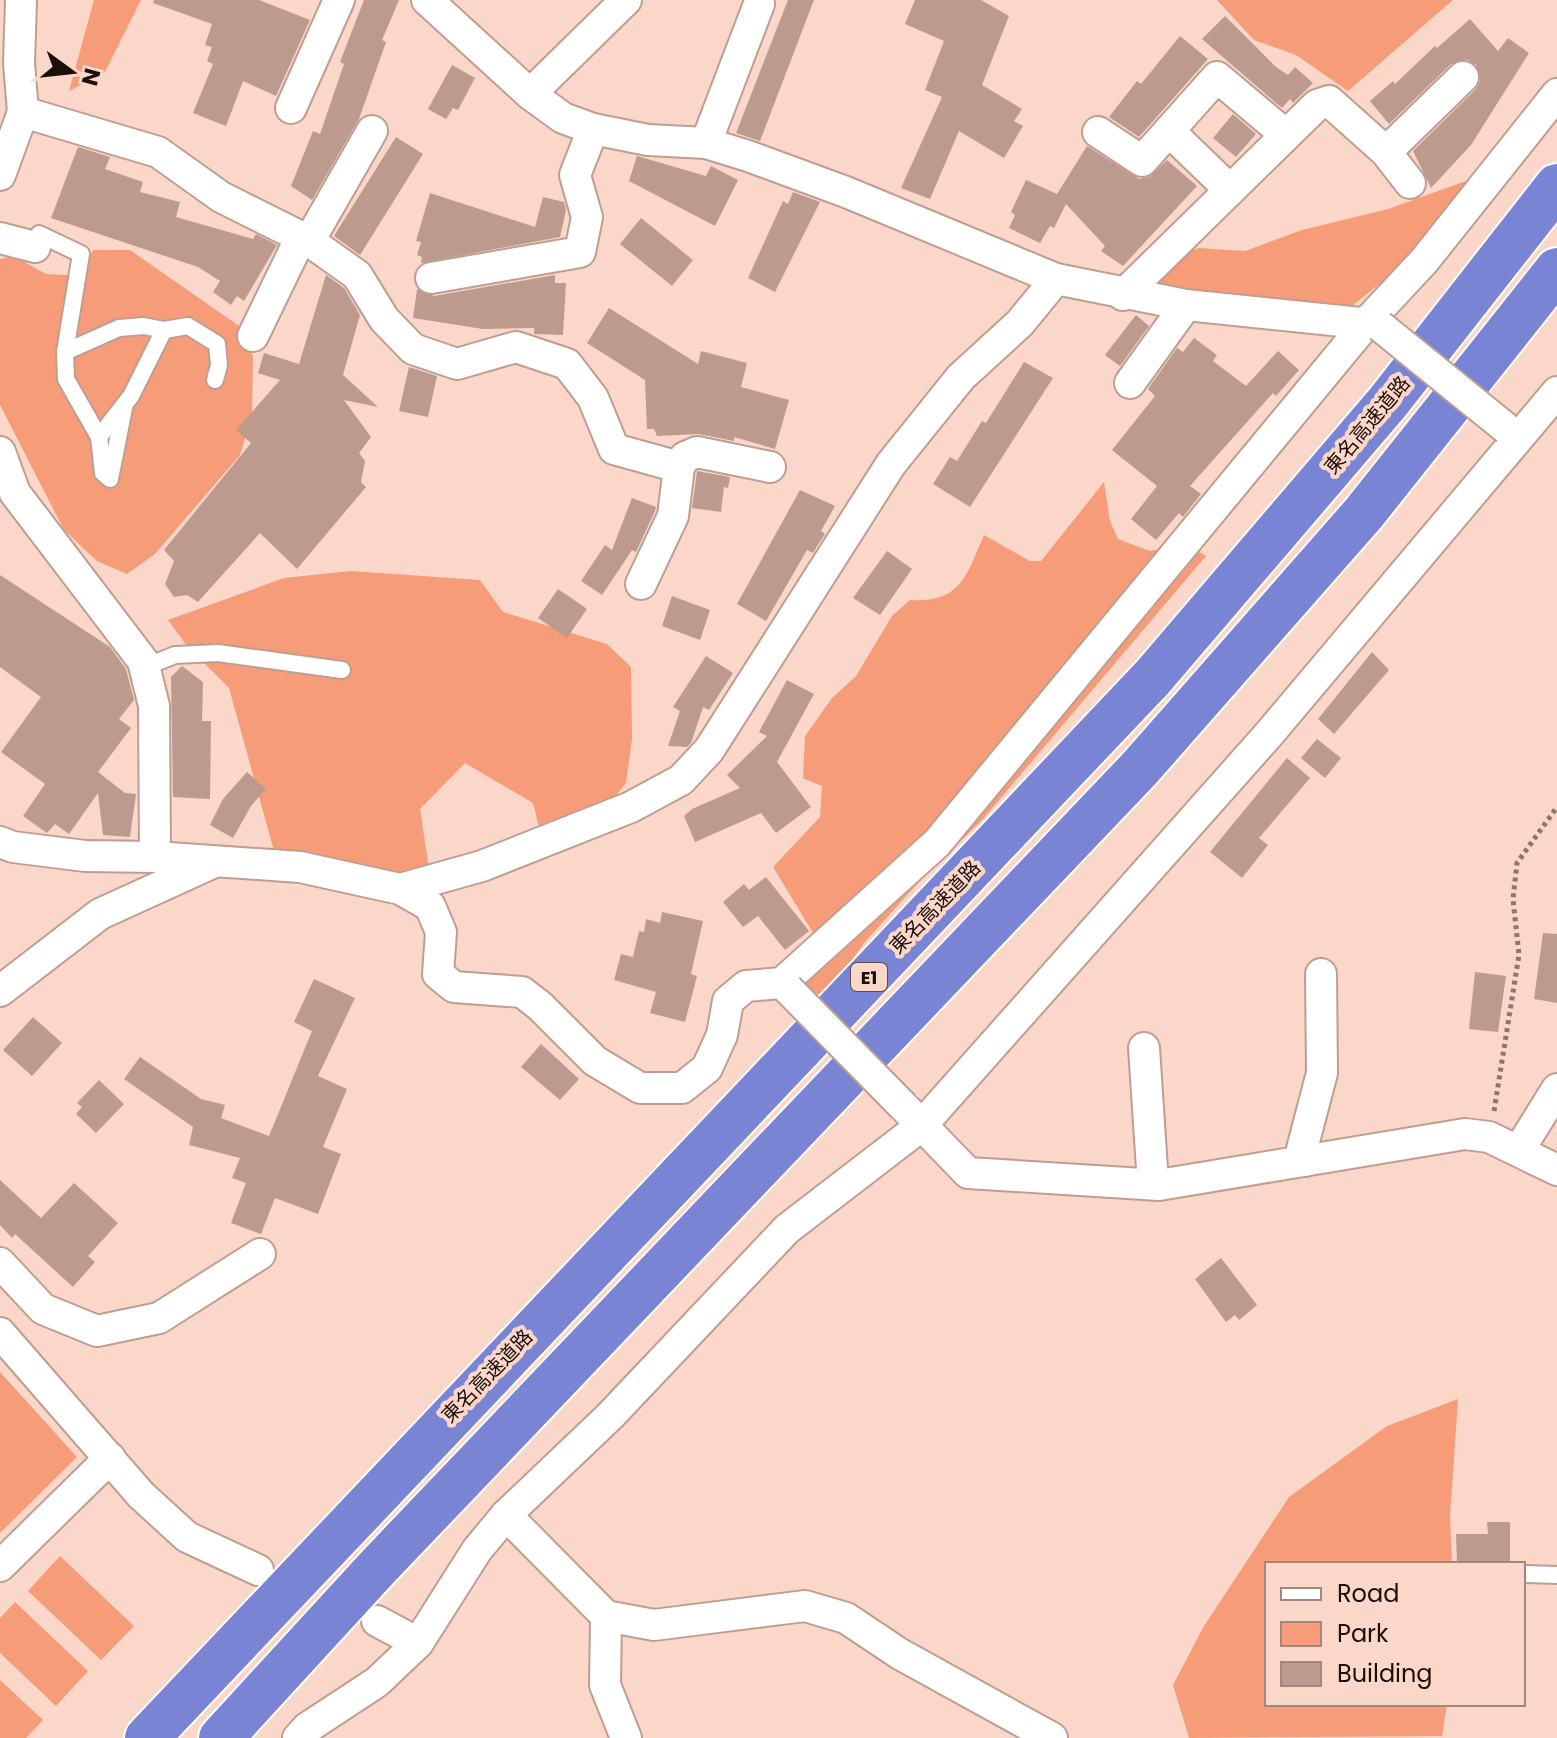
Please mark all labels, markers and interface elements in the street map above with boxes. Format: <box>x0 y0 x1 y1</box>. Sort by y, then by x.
north arrow <box>32 32 112 112</box>
text: N <box>74 65 108 89</box>
street label: 東名高速道路 <box>1318 370 1416 480</box>
street label: 東名高速道路 <box>883 854 987 960</box>
road number: E1 <box>851 963 887 991</box>
street label: 東名高速道路 <box>435 1323 539 1429</box>
legend <box>1265 1562 1525 1706</box>
text: Road <box>1337 1577 1399 1610</box>
text: Park <box>1337 1617 1389 1650</box>
text: Building <box>1337 1657 1433 1690</box>

